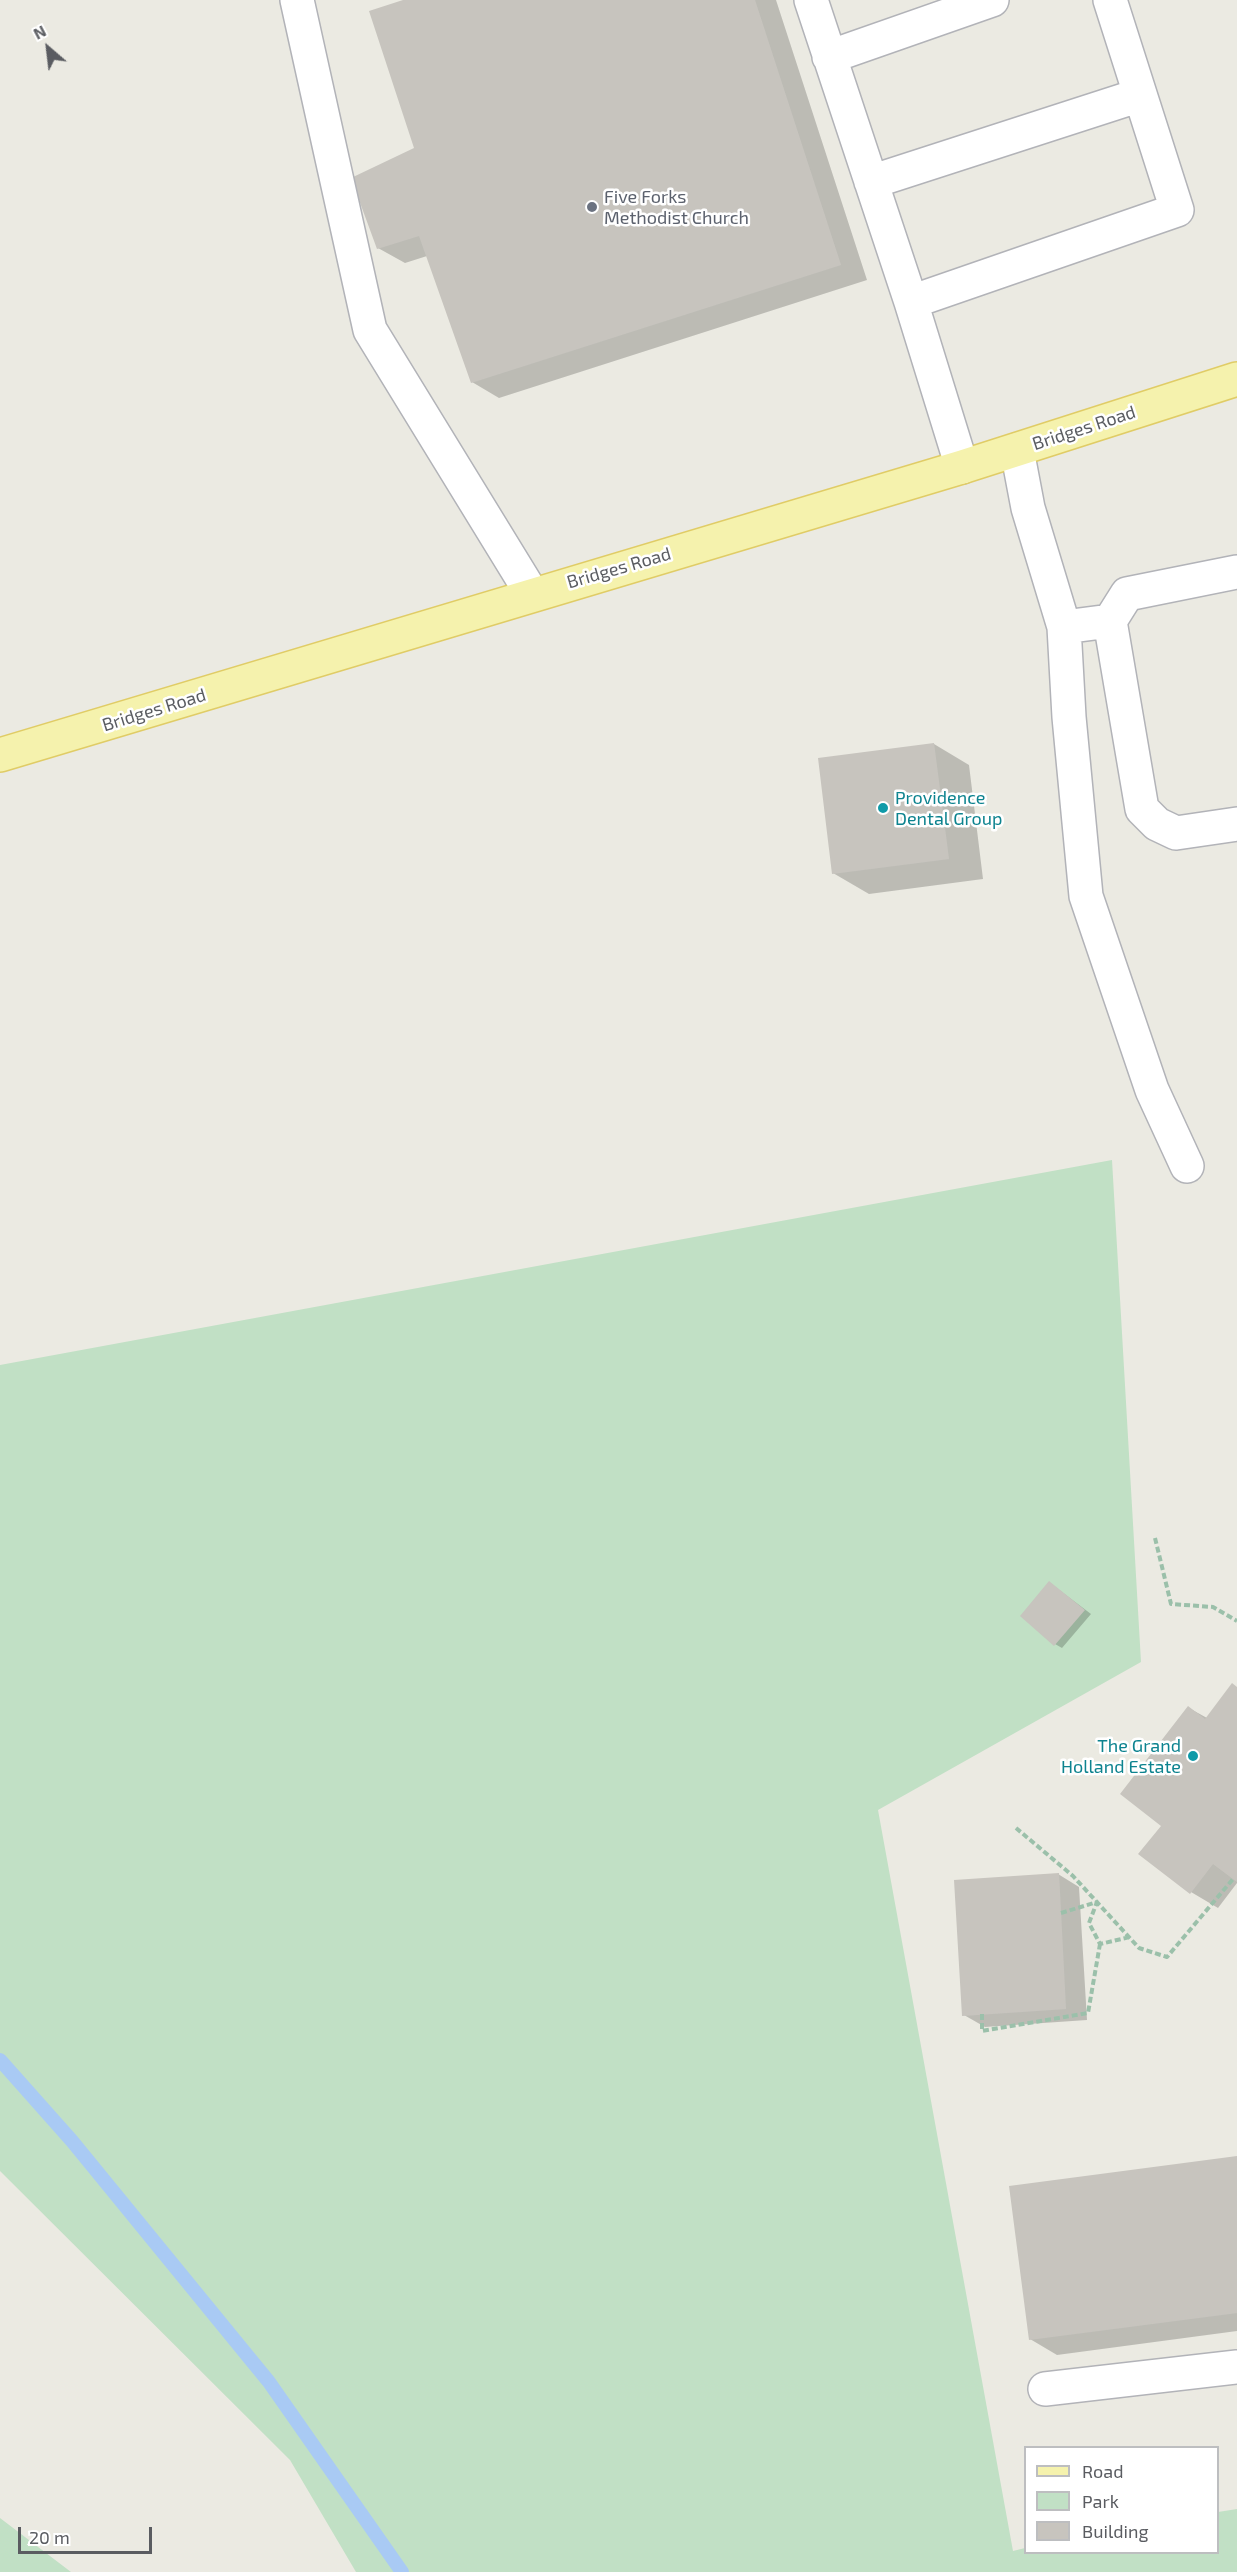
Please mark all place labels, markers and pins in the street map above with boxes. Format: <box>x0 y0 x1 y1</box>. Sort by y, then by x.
place label: Five Forks Methodist Church <box>604 186 749 228</box>
marker: Five Forks Methodist Church <box>585 200 599 214</box>
place label: Providence Dental Group <box>895 787 1002 830</box>
marker: Providence Dental Group <box>876 801 890 815</box>
place label: The Grand Holland Estate <box>1061 1735 1181 1778</box>
marker: The Grand Holland Estate <box>1186 1749 1200 1763</box>

